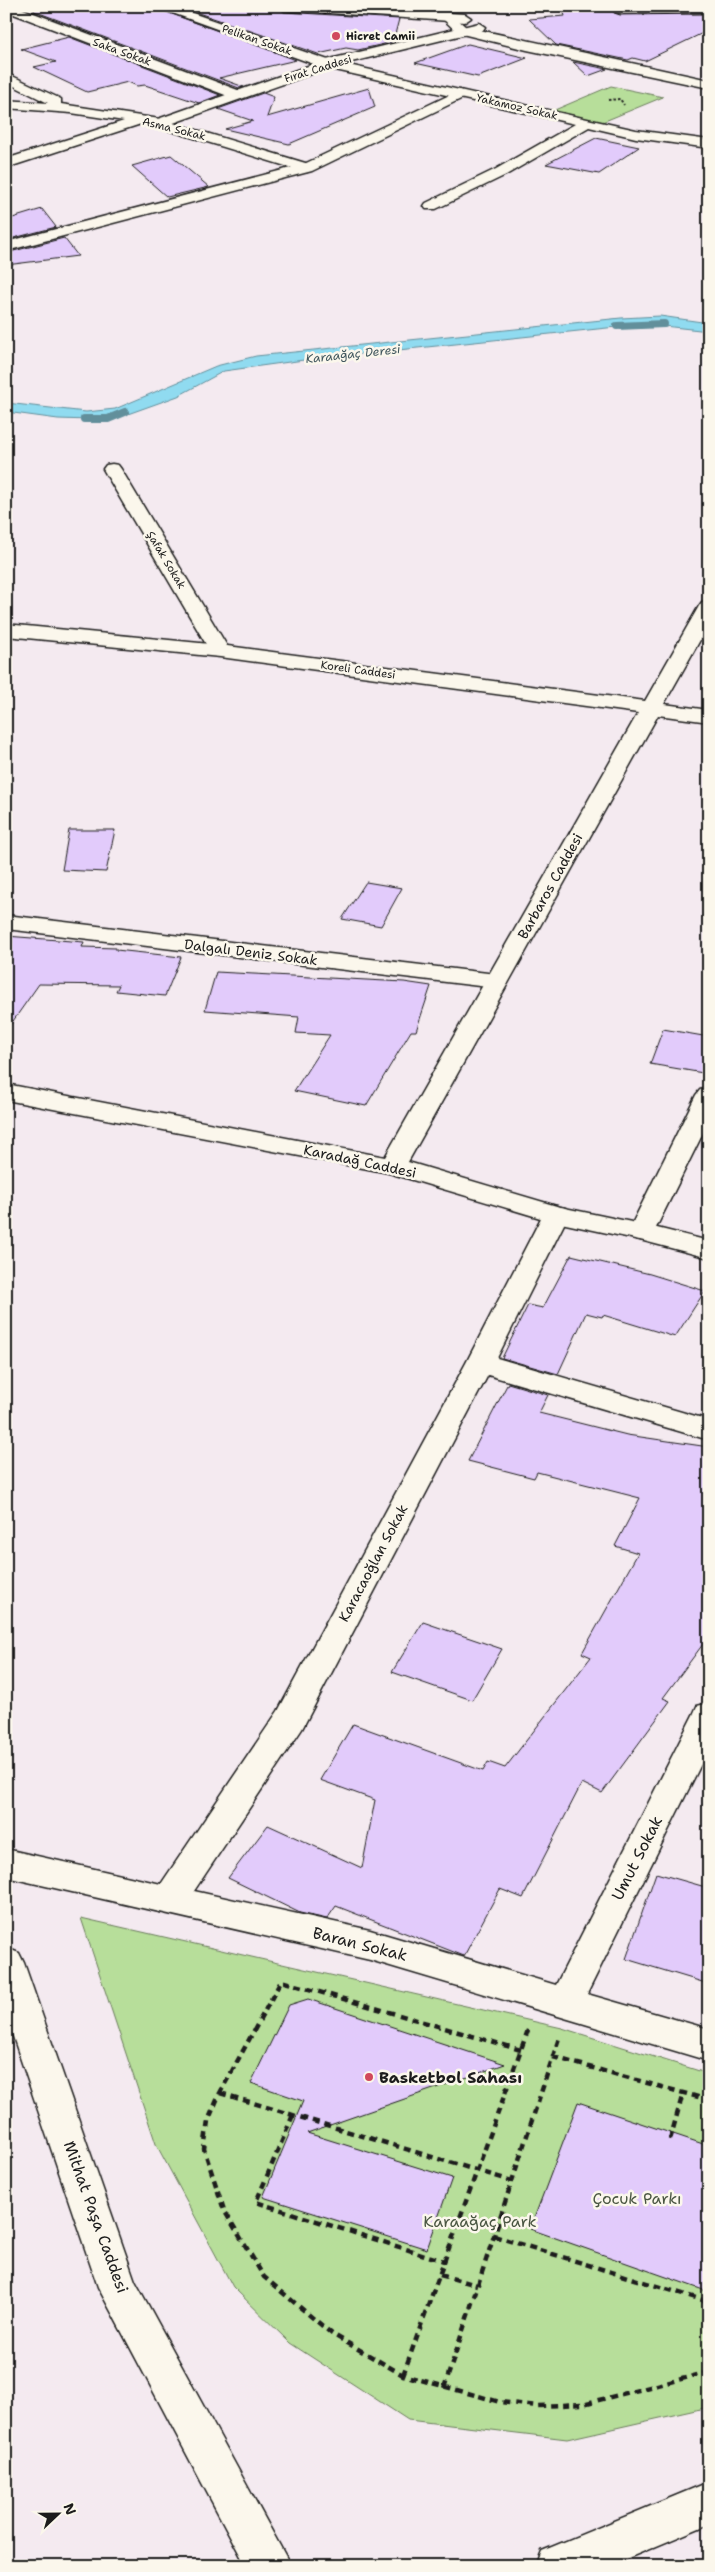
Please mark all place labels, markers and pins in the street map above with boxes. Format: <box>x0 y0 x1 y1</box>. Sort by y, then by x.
place label: Hicret Camii <box>346 29 415 44</box>
marker: Hicret Camii <box>330 30 342 42</box>
place label: Basketbol Sahası <box>379 2067 522 2088</box>
marker: Basketbol Sahası <box>363 2071 375 2083</box>

